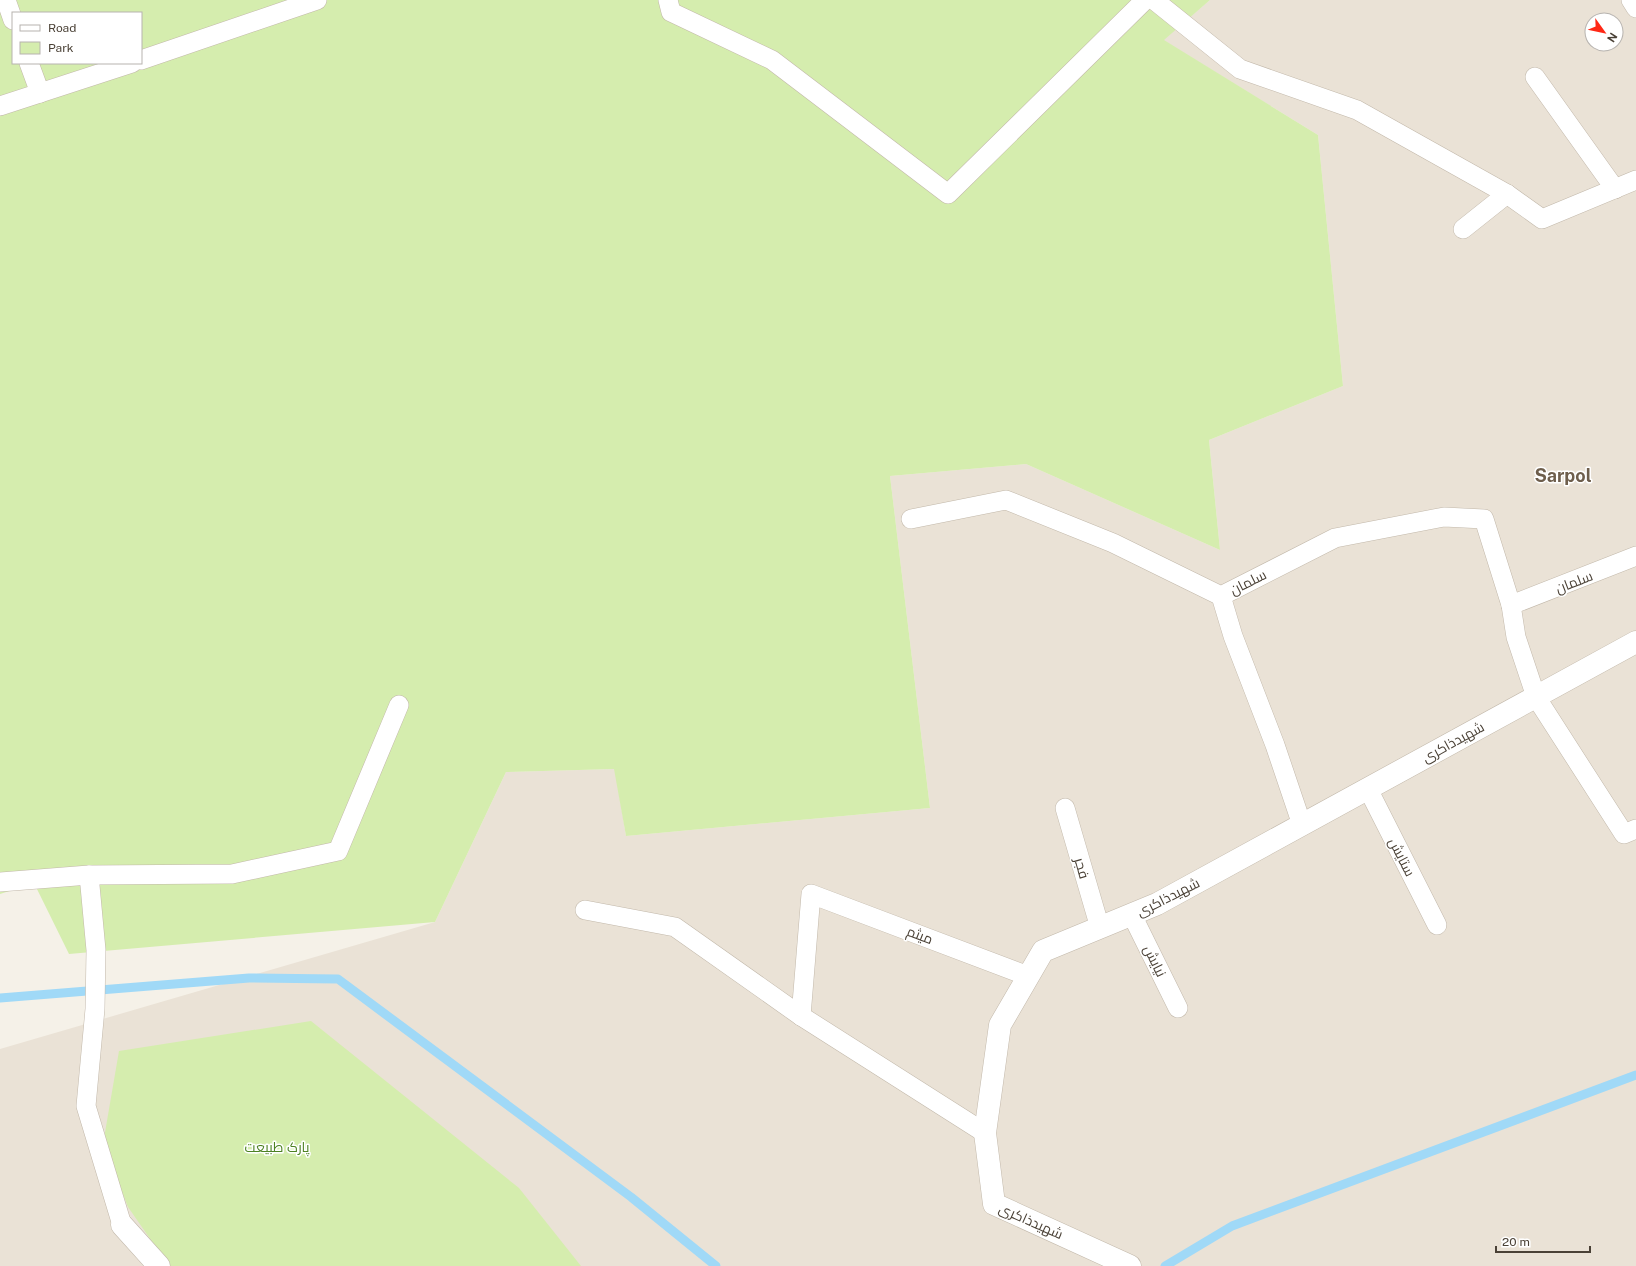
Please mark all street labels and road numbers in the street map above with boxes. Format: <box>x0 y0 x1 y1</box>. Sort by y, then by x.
street label: سلمان <box>1227 566 1269 598</box>
street label: سلمان <box>1553 568 1595 596</box>
street label: شهیدذاکری <box>1419 718 1487 766</box>
street label: ستایش <box>1386 835 1418 879</box>
street label: فجر <box>1071 855 1093 880</box>
street label: شهیدذاکری <box>1134 874 1202 920</box>
street label: میثم <box>904 923 935 949</box>
street label: نیایش <box>1141 943 1169 979</box>
street label: شهیدذاکری <box>996 1200 1066 1242</box>

